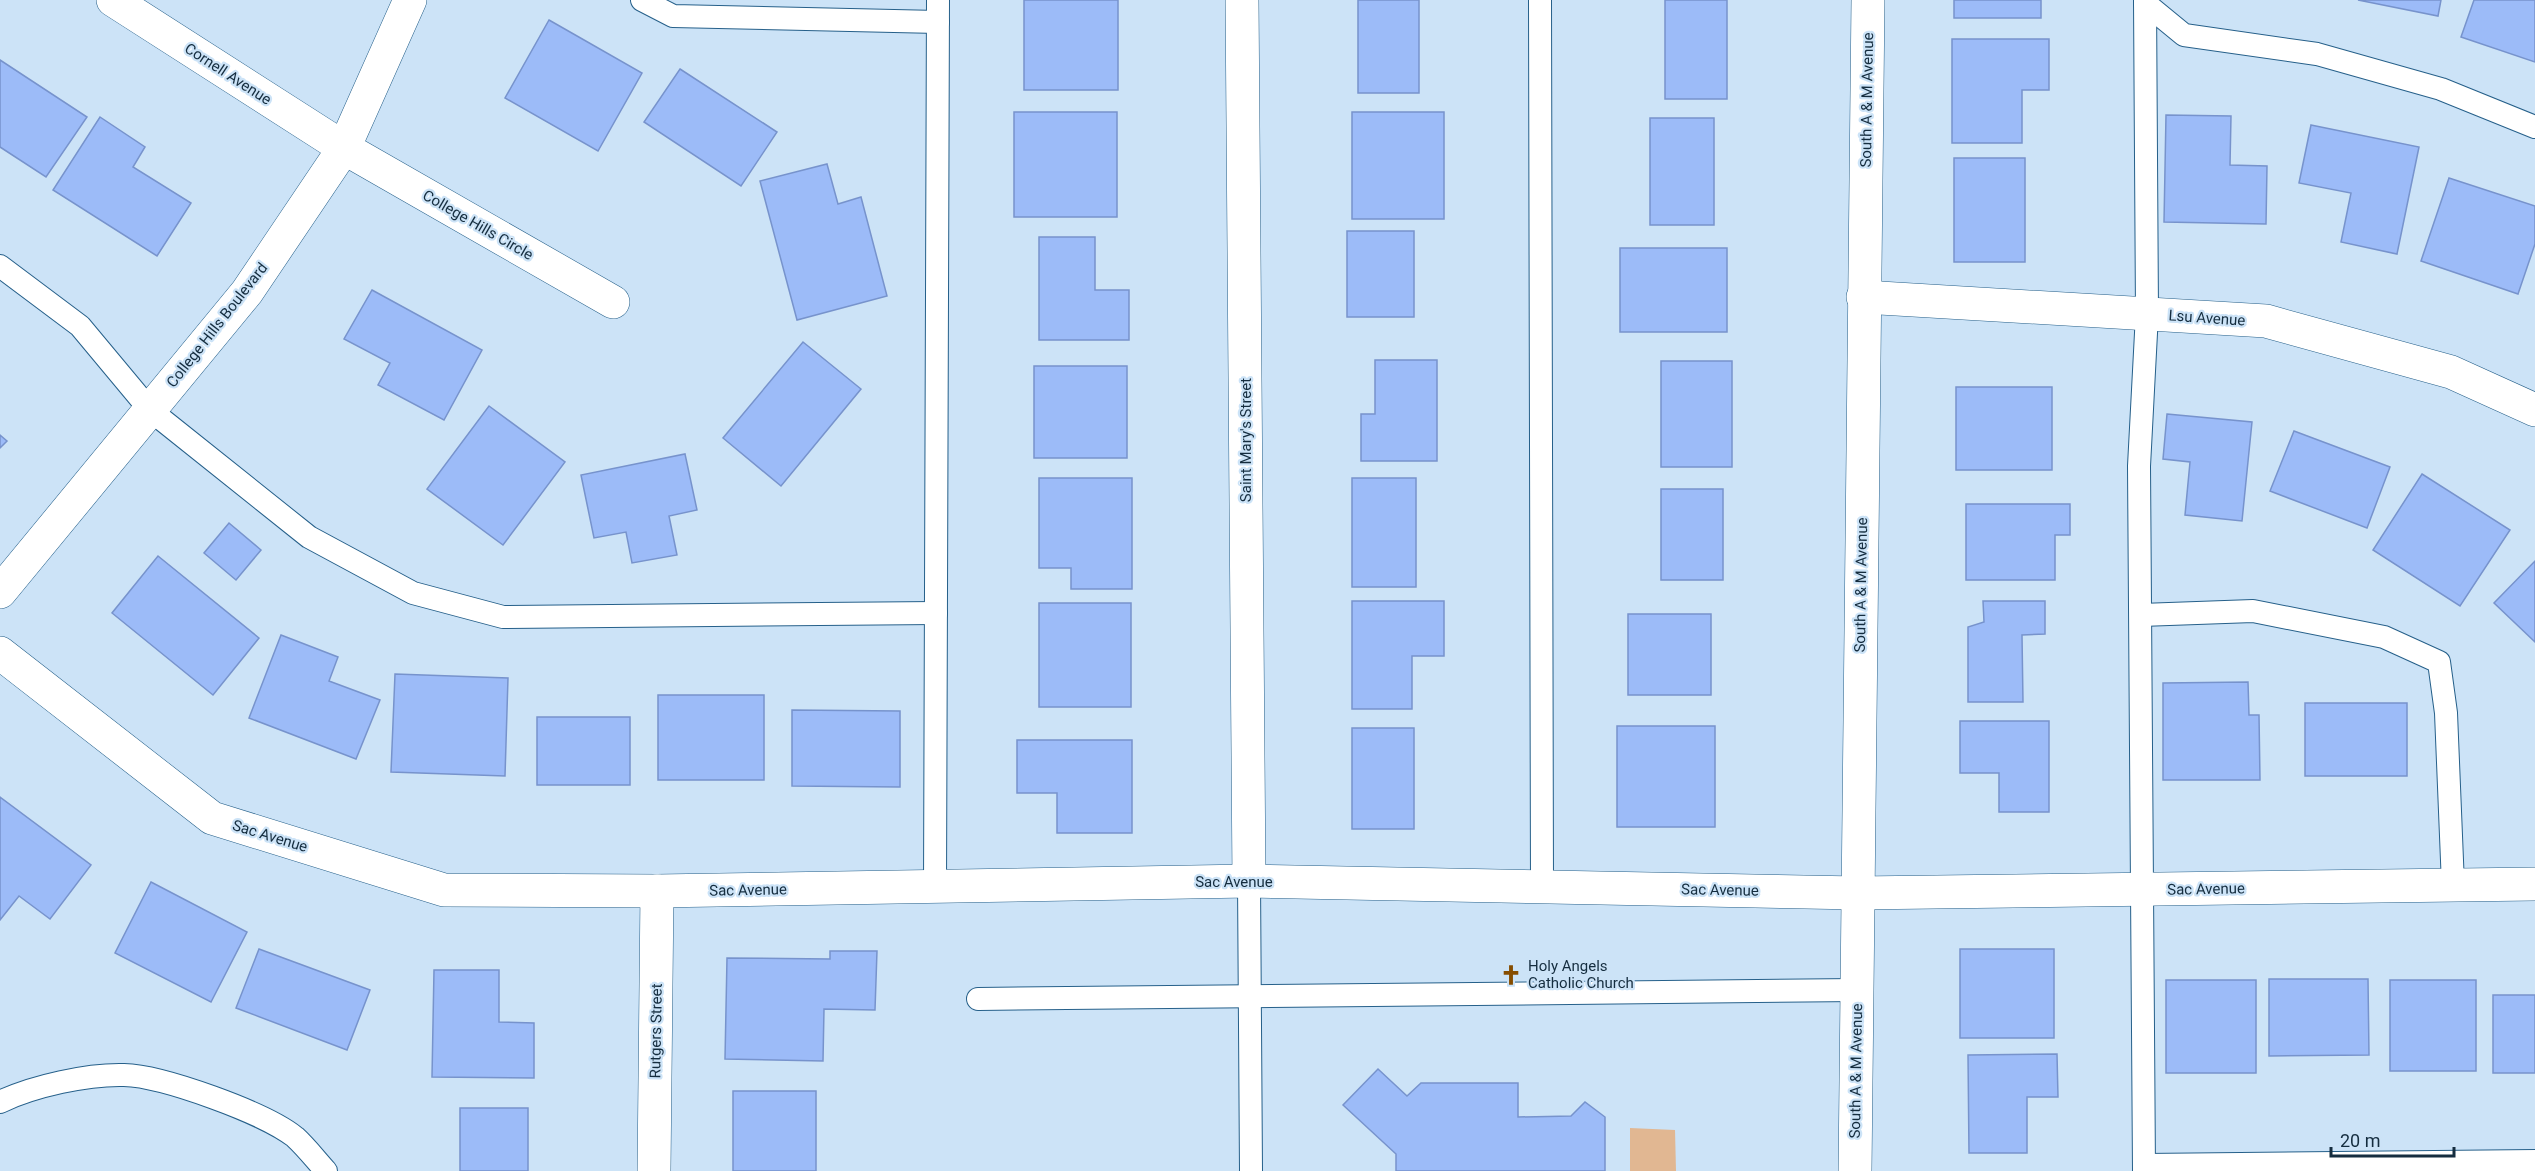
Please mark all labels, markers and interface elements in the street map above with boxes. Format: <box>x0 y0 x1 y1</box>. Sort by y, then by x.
street label: South A & M Avenue <box>1857 32 1877 168</box>
street label: Cornell Avenue <box>181 39 275 109</box>
street label: College Hills Circle <box>420 186 536 264</box>
street label: College Hills Boulevard <box>163 259 271 391</box>
street label: Lsu Avenue <box>2168 306 2246 330</box>
street label: Saint Mary's Street <box>1237 378 1255 502</box>
street label: South A & M Avenue <box>1851 517 1871 653</box>
street label: Sac Avenue <box>230 816 310 856</box>
street label: Sac Avenue <box>1195 873 1273 891</box>
street label: Sac Avenue <box>2167 879 2245 899</box>
street label: Sac Avenue <box>709 880 787 900</box>
street label: Sac Avenue <box>1681 880 1759 900</box>
place label: Holy Angels Catholic Church <box>1528 957 1634 992</box>
church icon: Holy Angels Catholic Church <box>1499 963 1523 987</box>
street label: Rutgers Street <box>646 983 666 1079</box>
street label: South A & M Avenue <box>1846 1003 1866 1139</box>
scale bar <box>2331 1120 2454 1158</box>
text: 20 m <box>2340 1130 2380 1151</box>

